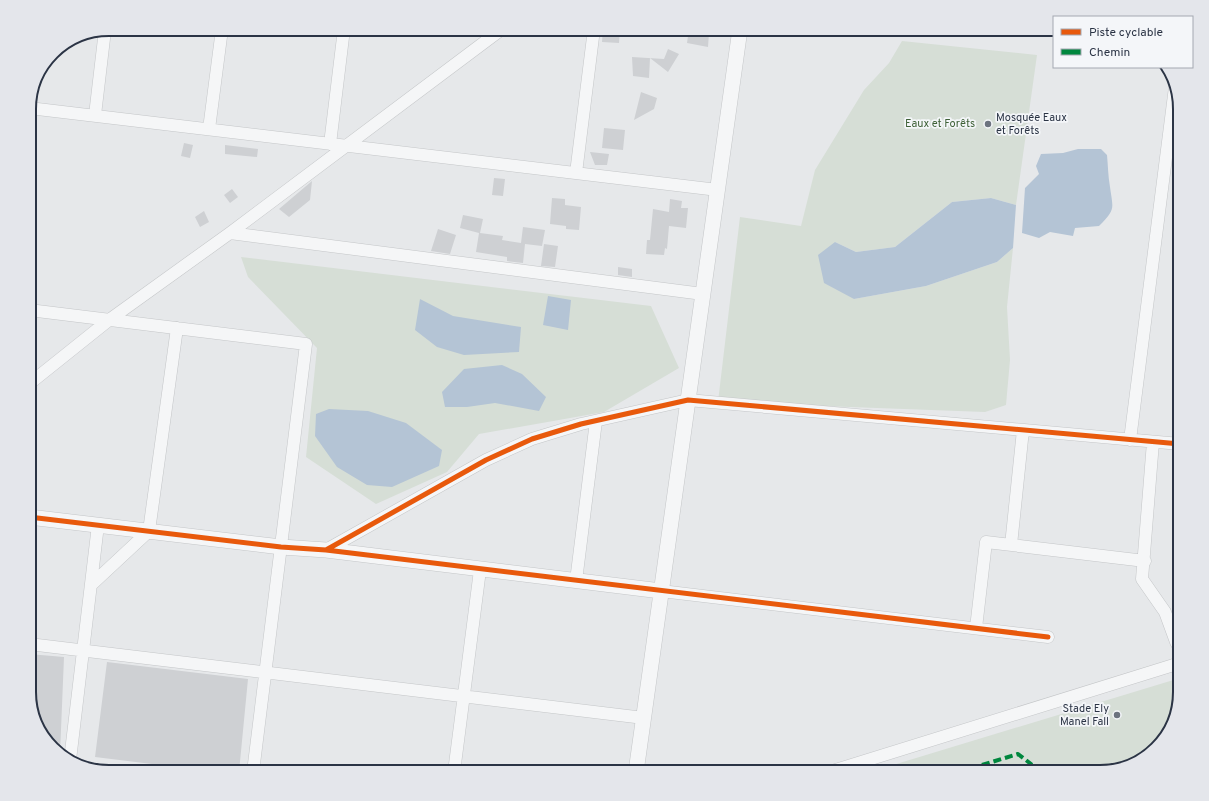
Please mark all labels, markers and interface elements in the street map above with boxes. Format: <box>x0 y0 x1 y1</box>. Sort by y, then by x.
legend <box>1053 16 1193 68</box>
text: Piste cyclable <box>1089 25 1163 41</box>
text: Chemin <box>1089 45 1130 61</box>
place label: Mosquée Eaux et Forêts <box>996 111 1067 138</box>
park label: Eaux et Forêts <box>905 117 975 131</box>
marker: Mosquée Eaux et Forêts <box>983 119 993 129</box>
place label: Stade Ely Manel Fall <box>1060 702 1109 729</box>
marker: Stade Ely Manel Fall <box>1112 710 1122 720</box>

